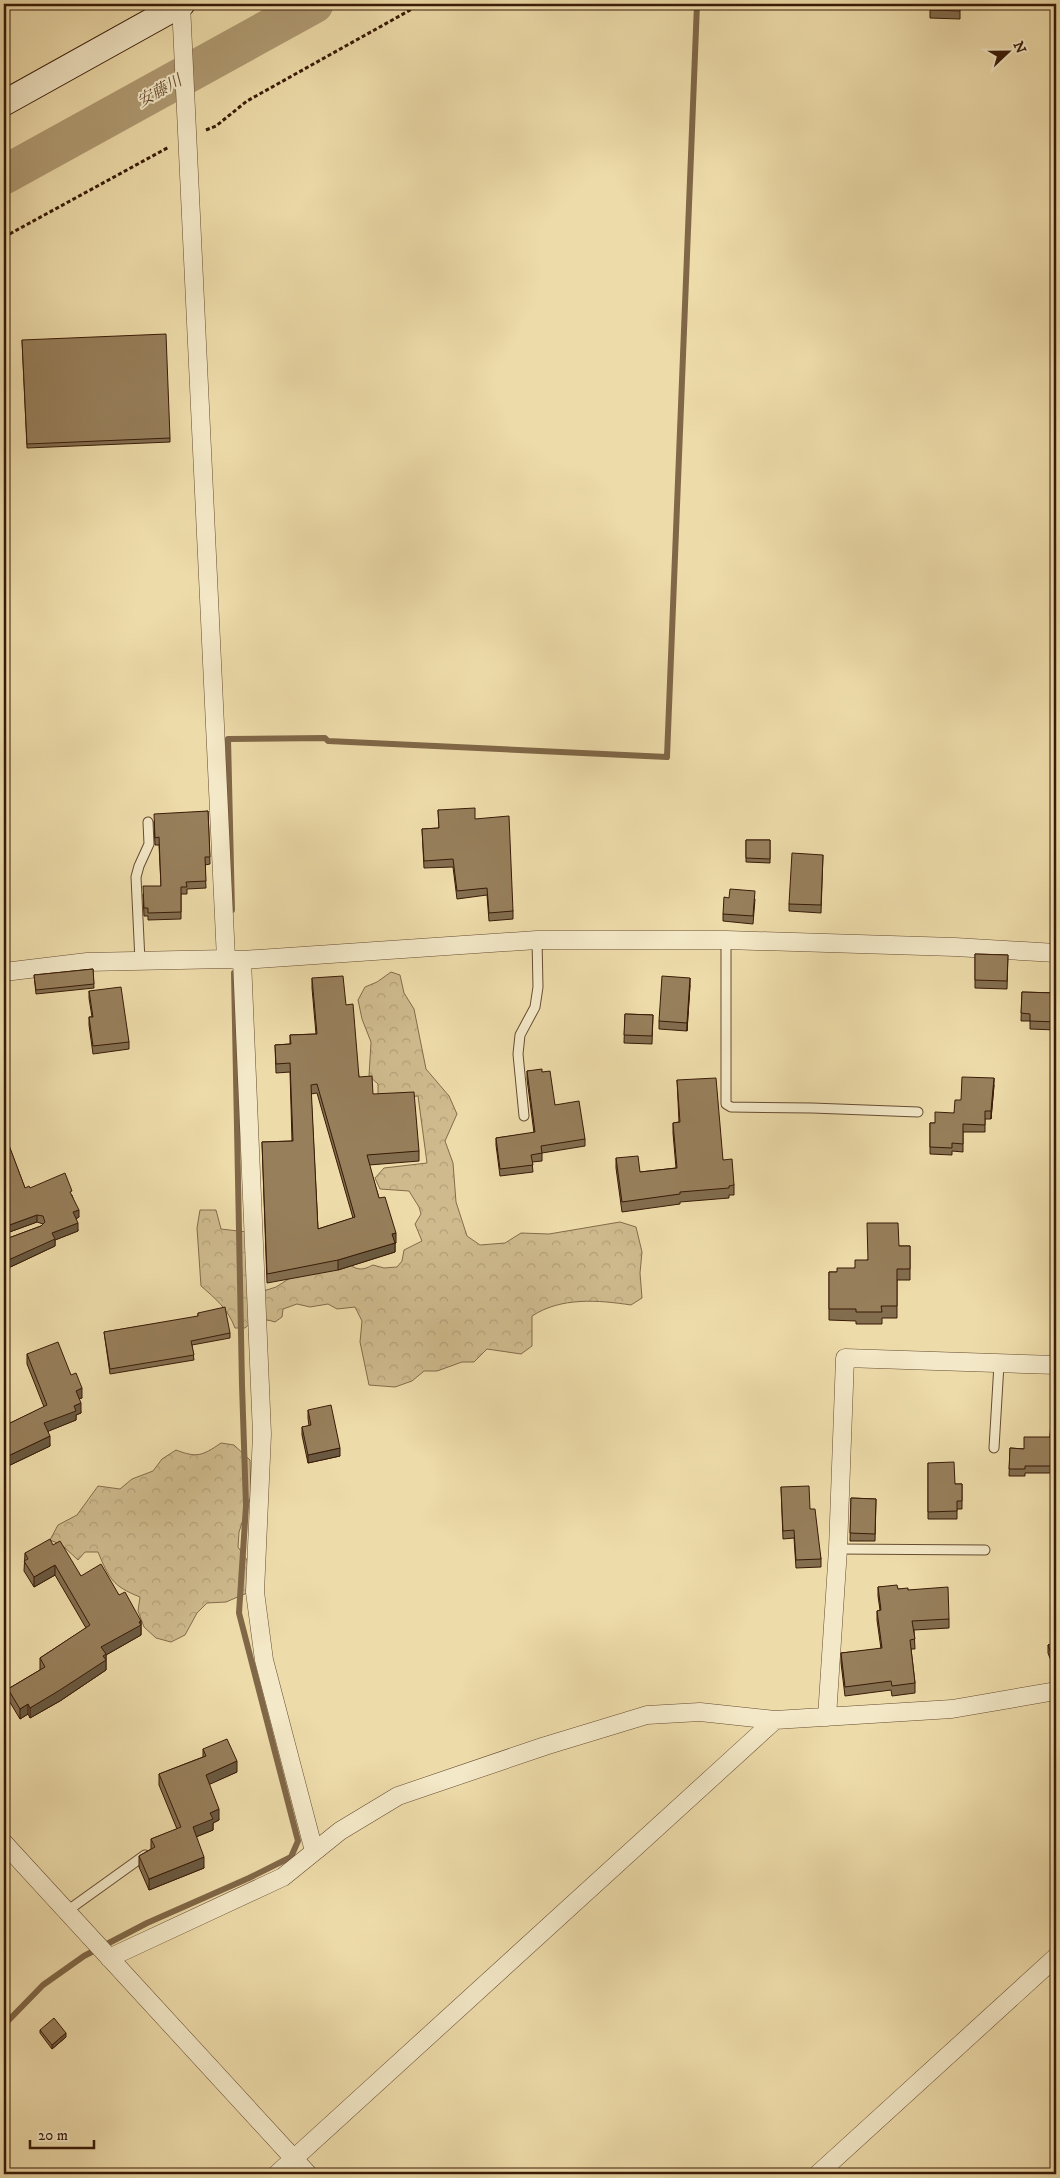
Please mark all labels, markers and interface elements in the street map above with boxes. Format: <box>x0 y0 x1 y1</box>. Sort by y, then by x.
north arrow <box>982 28 1032 78</box>
text: N <box>1009 39 1030 57</box>
water label: 安藤川 <box>134 70 187 111</box>
scale bar <box>30 2118 94 2150</box>
text: 20 m <box>38 2126 68 2145</box>

